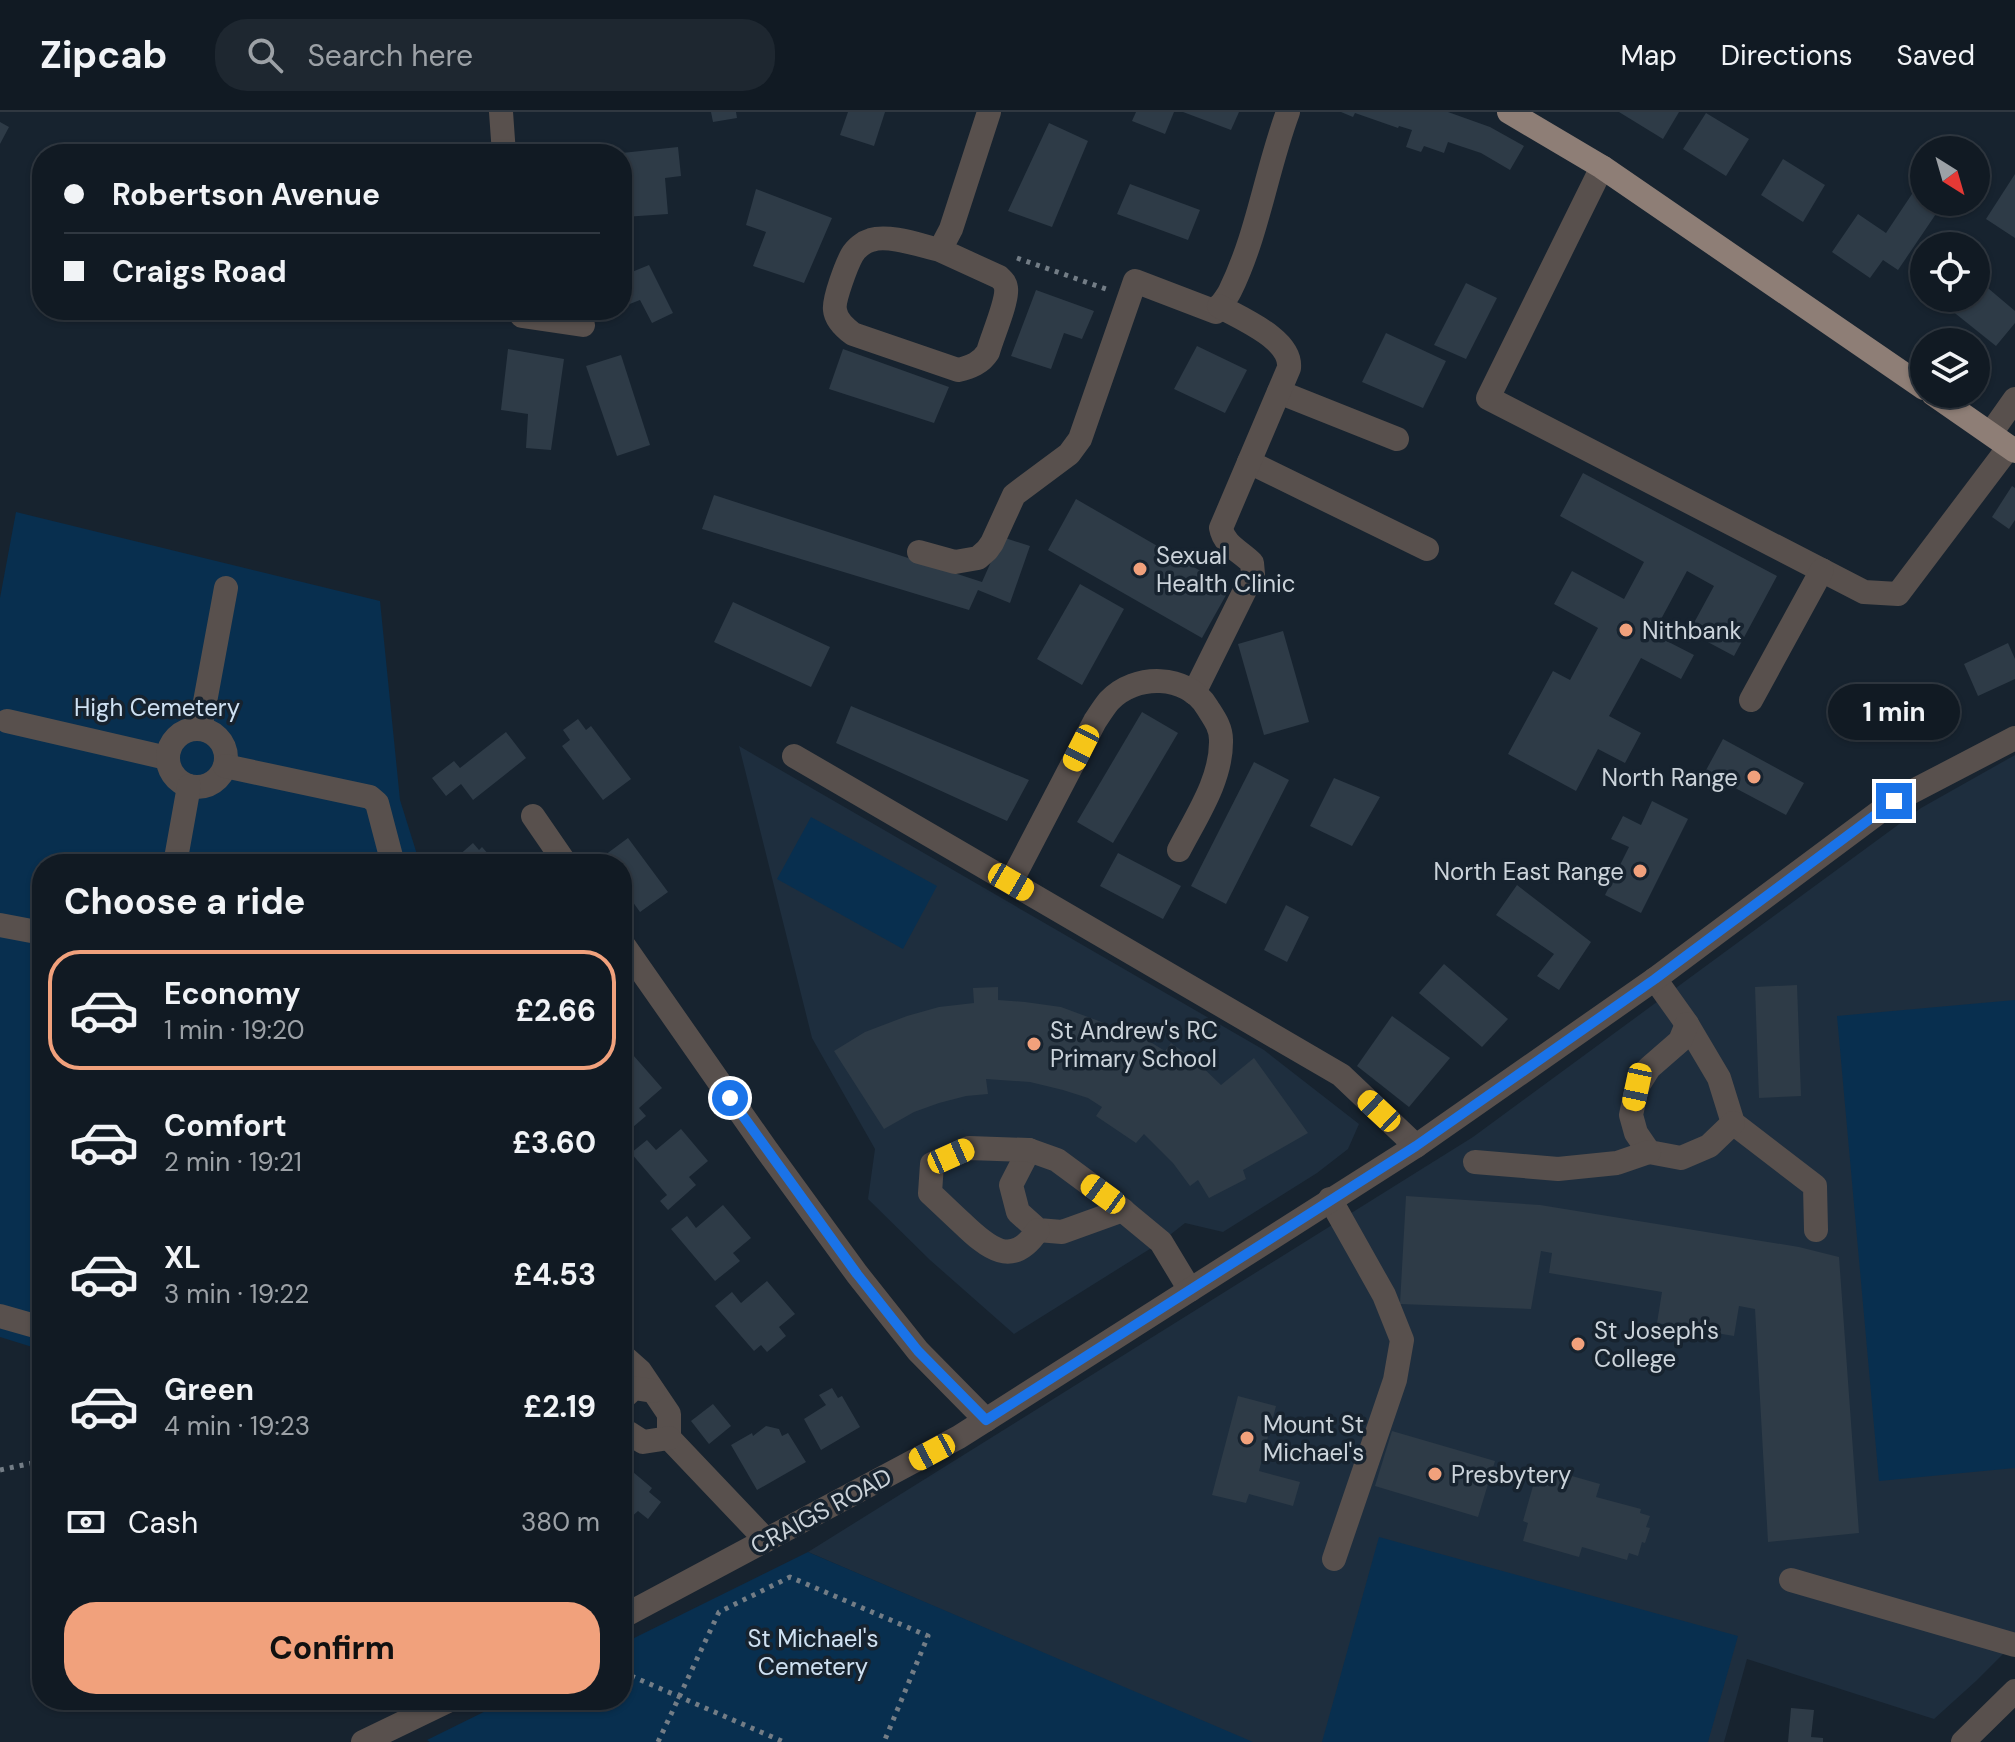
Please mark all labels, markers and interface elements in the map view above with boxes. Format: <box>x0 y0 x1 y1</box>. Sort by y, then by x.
search box <box>215 19 775 91</box>
text: Zipcab <box>40 30 167 80</box>
icon: search <box>243 33 287 77</box>
text: Search here <box>307 36 473 75</box>
text: Map <box>1620 37 1677 74</box>
text: Directions <box>1721 37 1853 74</box>
text: Saved <box>1897 37 1975 74</box>
north arrow <box>1910 136 1990 216</box>
map controls <box>1910 136 1990 408</box>
text: Robertson Avenue <box>112 175 380 214</box>
button: locate <box>1910 232 1990 312</box>
text: Craigs Road <box>112 252 287 291</box>
button: layers <box>1910 328 1990 408</box>
place label: Sexual Health Clinic <box>1156 540 1296 599</box>
marker: Sexual Health Clinic <box>1131 560 1149 578</box>
place label: Nithbank <box>1642 615 1742 646</box>
marker: Nithbank <box>1617 621 1635 639</box>
callout: 1 min <box>1828 685 1960 741</box>
park label: High Cemetery <box>74 692 240 723</box>
text: 1 min <box>1862 695 1926 729</box>
car <box>1059 721 1103 775</box>
place label: North Range <box>1601 762 1738 793</box>
marker: North Range <box>1745 768 1763 786</box>
route end <box>1876 783 1912 819</box>
place label: North East Range <box>1433 856 1624 887</box>
car <box>984 860 1038 904</box>
marker: North East Range <box>1631 862 1649 880</box>
text: Choose a ride <box>64 878 305 925</box>
icon: car <box>68 974 140 1046</box>
text: Economy <box>164 974 301 1013</box>
text: £2.66 <box>515 991 596 1030</box>
text: 1 min · 19:20 <box>164 1013 305 1047</box>
place label: St Andrew's RC Primary School <box>1050 1015 1218 1074</box>
marker: St Andrew's RC Primary School <box>1025 1035 1043 1053</box>
car <box>1620 1061 1654 1113</box>
route start <box>712 1080 748 1116</box>
car <box>1353 1086 1405 1136</box>
icon: car <box>68 1106 140 1178</box>
text: Comfort <box>164 1106 287 1145</box>
text: £3.60 <box>512 1123 596 1162</box>
car <box>924 1135 978 1177</box>
text: 2 min · 19:21 <box>164 1145 302 1179</box>
car <box>1077 1170 1129 1218</box>
icon: car <box>68 1238 140 1310</box>
text: XL <box>164 1238 201 1277</box>
text: £4.53 <box>513 1255 596 1294</box>
text: 3 min · 19:22 <box>164 1277 309 1311</box>
place label: St Joseph's College <box>1594 1315 1719 1374</box>
marker: St Joseph's College <box>1569 1335 1587 1353</box>
icon: car <box>68 1370 140 1442</box>
text: Green <box>164 1370 254 1409</box>
text: £2.19 <box>523 1387 596 1426</box>
text: 4 min · 19:23 <box>164 1409 310 1443</box>
place label: Mount St Michael's <box>1263 1409 1364 1468</box>
marker: Mount St Michael's <box>1238 1429 1256 1447</box>
car <box>905 1430 959 1474</box>
place label: Presbytery <box>1451 1459 1571 1490</box>
street label: CRAIGS ROAD <box>745 1461 897 1561</box>
marker: Presbytery <box>1426 1465 1444 1483</box>
icon: cash <box>64 1500 108 1544</box>
text: Cash <box>128 1503 198 1542</box>
text: 380 m <box>521 1505 600 1539</box>
button: Confirm <box>64 1602 600 1694</box>
park label: St Michael's Cemetery <box>747 1623 879 1682</box>

